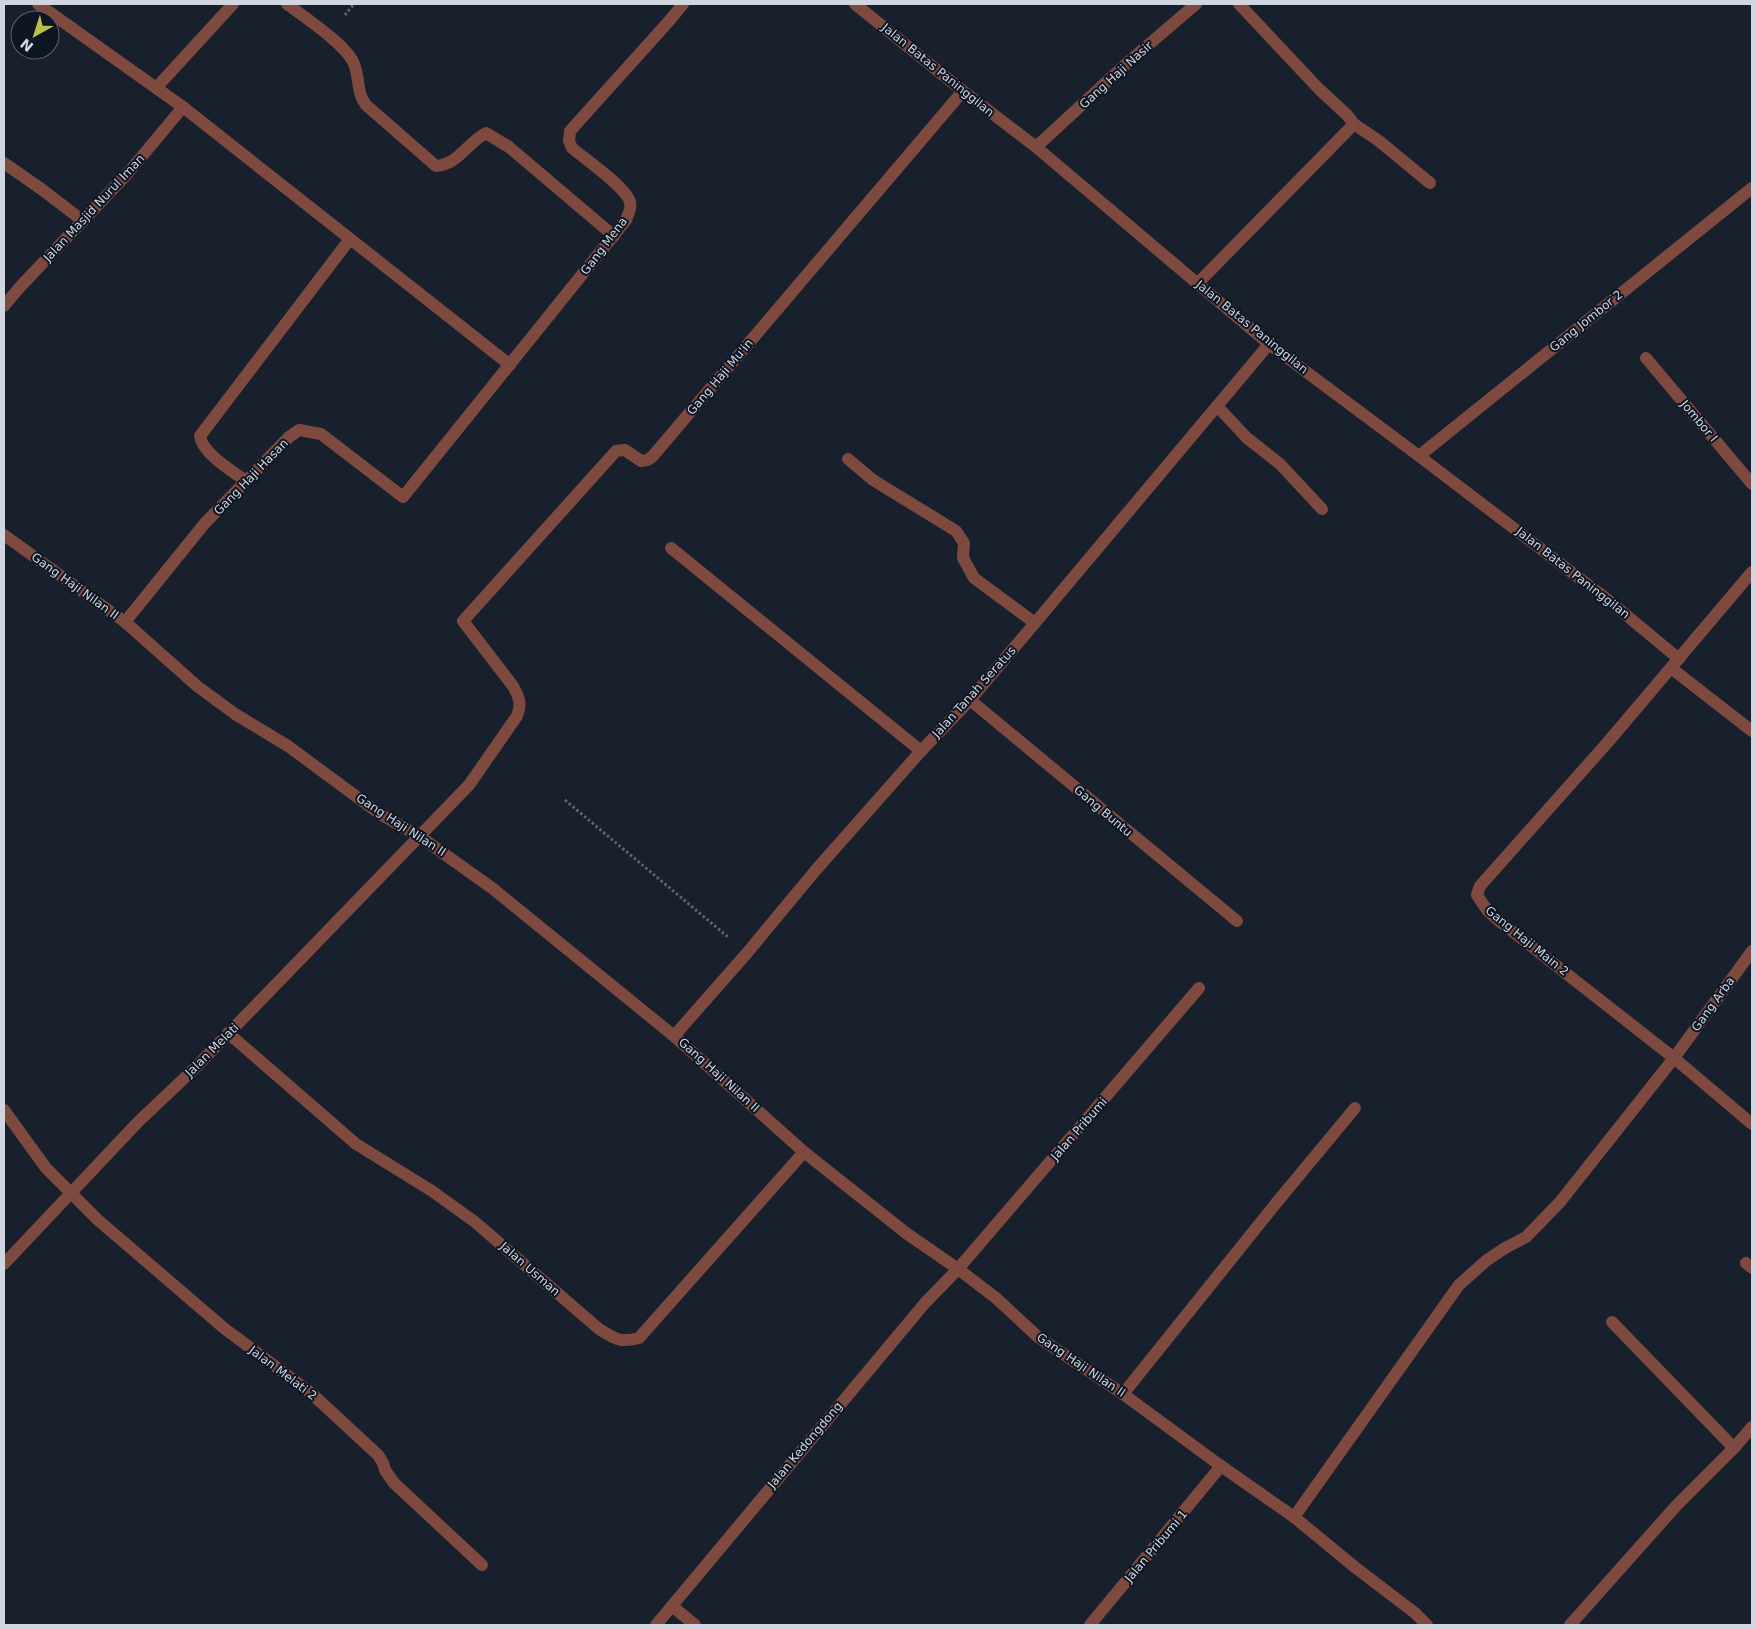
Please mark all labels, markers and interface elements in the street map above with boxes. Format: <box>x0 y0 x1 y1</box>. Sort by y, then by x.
north arrow <box>10 10 60 60</box>
street label: Jalan Batas Paninggilan <box>878 20 997 120</box>
text: N <box>17 35 36 55</box>
street label: Gang Haji Nasir <box>1077 39 1155 111</box>
street label: Jalan Masjid Nurul Iman <box>40 151 147 265</box>
street label: Gang Mena <box>578 214 630 278</box>
street label: Jalan Batas Paninggilan <box>1192 277 1311 377</box>
street label: Gang Jombor 2 <box>1547 287 1625 355</box>
street label: Gang Haji Mu'in <box>684 336 756 418</box>
street label: Jombor I <box>1677 397 1720 445</box>
street label: Gang Haji Hasan <box>211 436 291 518</box>
street label: Jalan Batas Paninggilan <box>1513 524 1633 622</box>
street label: Gang Haji Nilan II <box>29 550 121 622</box>
street label: Jalan Tanah Seratus <box>929 643 1019 741</box>
street label: Gang Buntu <box>1071 783 1135 839</box>
street label: Gang Haji Nilan II <box>354 791 448 859</box>
street label: Gang Haji Main 2 <box>1483 903 1571 979</box>
street label: Gang Arba <box>1689 974 1737 1034</box>
street label: Jalan Melati <box>182 1020 242 1080</box>
street label: Gang Haji Nilan II <box>676 1035 762 1115</box>
street label: Jalan Pribumi <box>1047 1095 1110 1164</box>
street label: Jalan Usman <box>496 1239 563 1299</box>
street label: Gang Haji Nilan II <box>1034 1330 1128 1400</box>
street label: Jalan Melati 2 <box>246 1342 320 1403</box>
street label: Jalan Kedongdong <box>764 1399 845 1492</box>
street label: Jalan Pribumi 1 <box>1121 1507 1190 1586</box>

